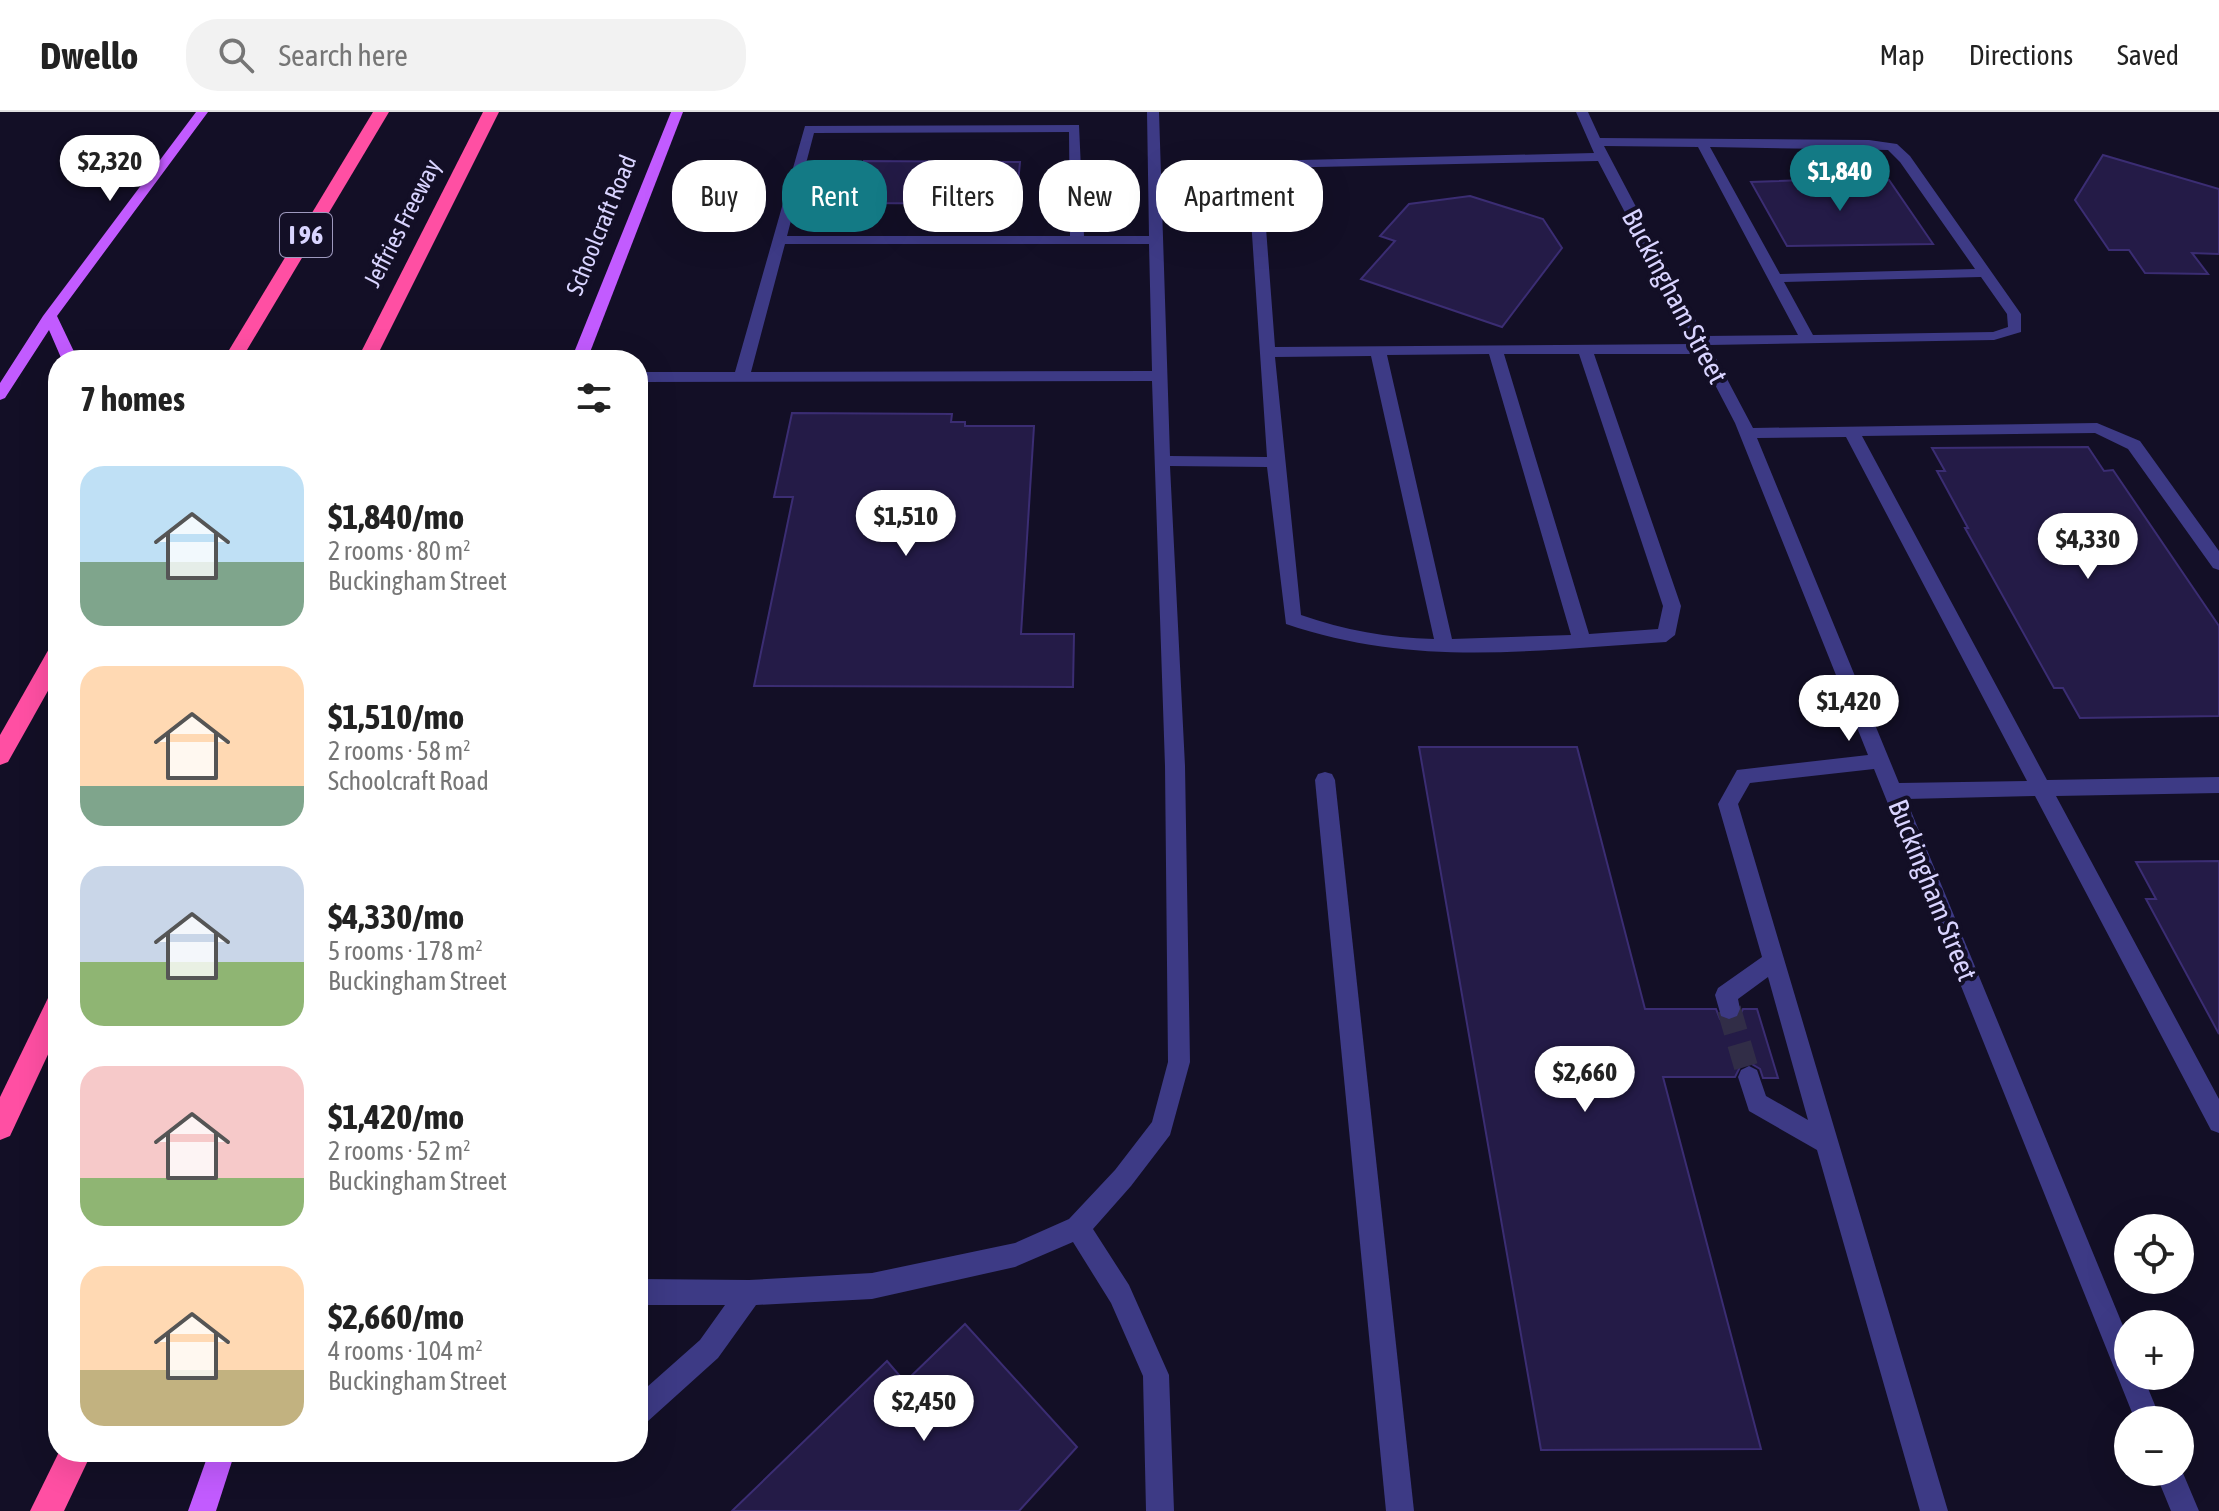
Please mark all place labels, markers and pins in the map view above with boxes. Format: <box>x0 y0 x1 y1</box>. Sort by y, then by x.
pin: $2,320 <box>45 135 175 203</box>
pin: $1,840 <box>1775 145 1905 213</box>
pin: $1,510 <box>841 490 971 558</box>
pin: $4,330 <box>2023 513 2153 581</box>
pin: $1,420 <box>1784 675 1914 743</box>
pin: $2,660 <box>1520 1046 1650 1114</box>
pin: $2,450 <box>859 1375 989 1443</box>

